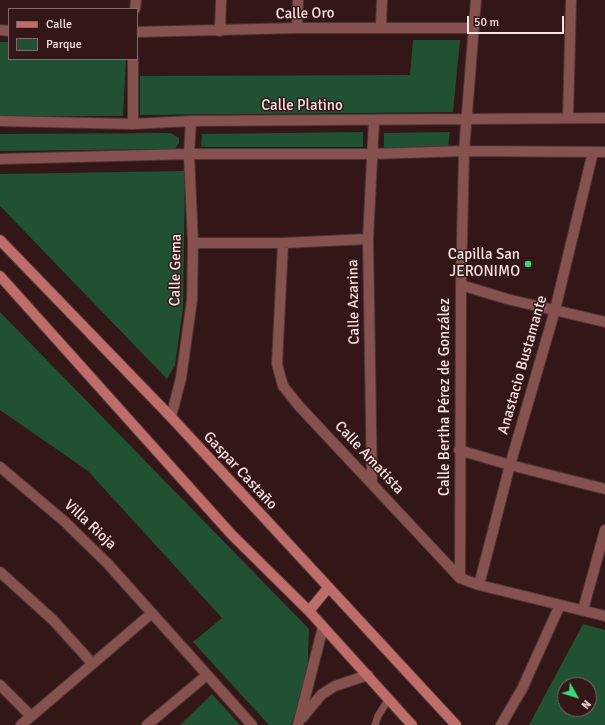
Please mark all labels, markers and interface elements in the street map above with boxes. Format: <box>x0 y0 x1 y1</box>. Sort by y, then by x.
street label: Calle Oro <box>275 4 335 24</box>
legend <box>8 8 138 60</box>
scale bar <box>469 8 566 34</box>
text: 50 m <box>474 15 499 30</box>
text: Calle <box>46 17 72 32</box>
text: Parque <box>46 37 82 52</box>
street label: Calle Platino <box>261 97 343 115</box>
street label: Calle Gema <box>166 234 186 306</box>
place label: Capilla San JERONIMO <box>448 246 520 281</box>
street label: Calle Azarina <box>344 259 364 345</box>
marker: Capilla San JERONIMO <box>523 259 533 269</box>
street label: Anastacio Bustamante <box>495 293 551 437</box>
street label: Calle Bertha Pérez de González <box>436 298 454 496</box>
street label: Calle Amatista <box>331 418 407 498</box>
street label: Gaspar Castaño <box>199 428 281 514</box>
street label: Villa Rioja <box>60 496 120 554</box>
north arrow <box>557 677 597 717</box>
text: N <box>578 697 593 711</box>

